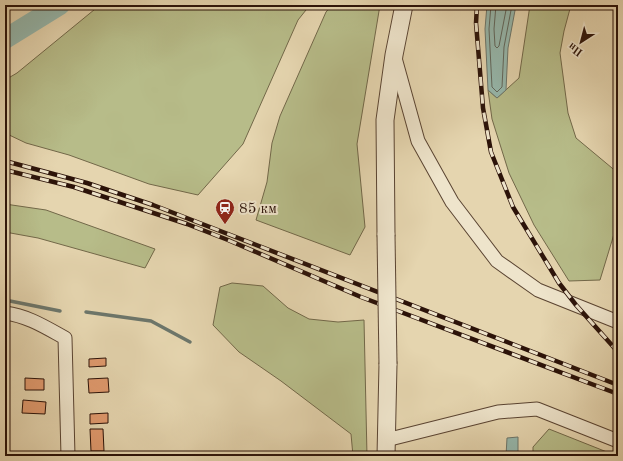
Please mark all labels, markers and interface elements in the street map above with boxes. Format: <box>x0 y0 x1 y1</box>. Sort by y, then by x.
north arrow <box>561 22 601 62</box>
text: Пн <box>567 40 585 58</box>
station icon: 85 км <box>214 197 236 225</box>
place label: 85 км <box>239 202 277 217</box>

